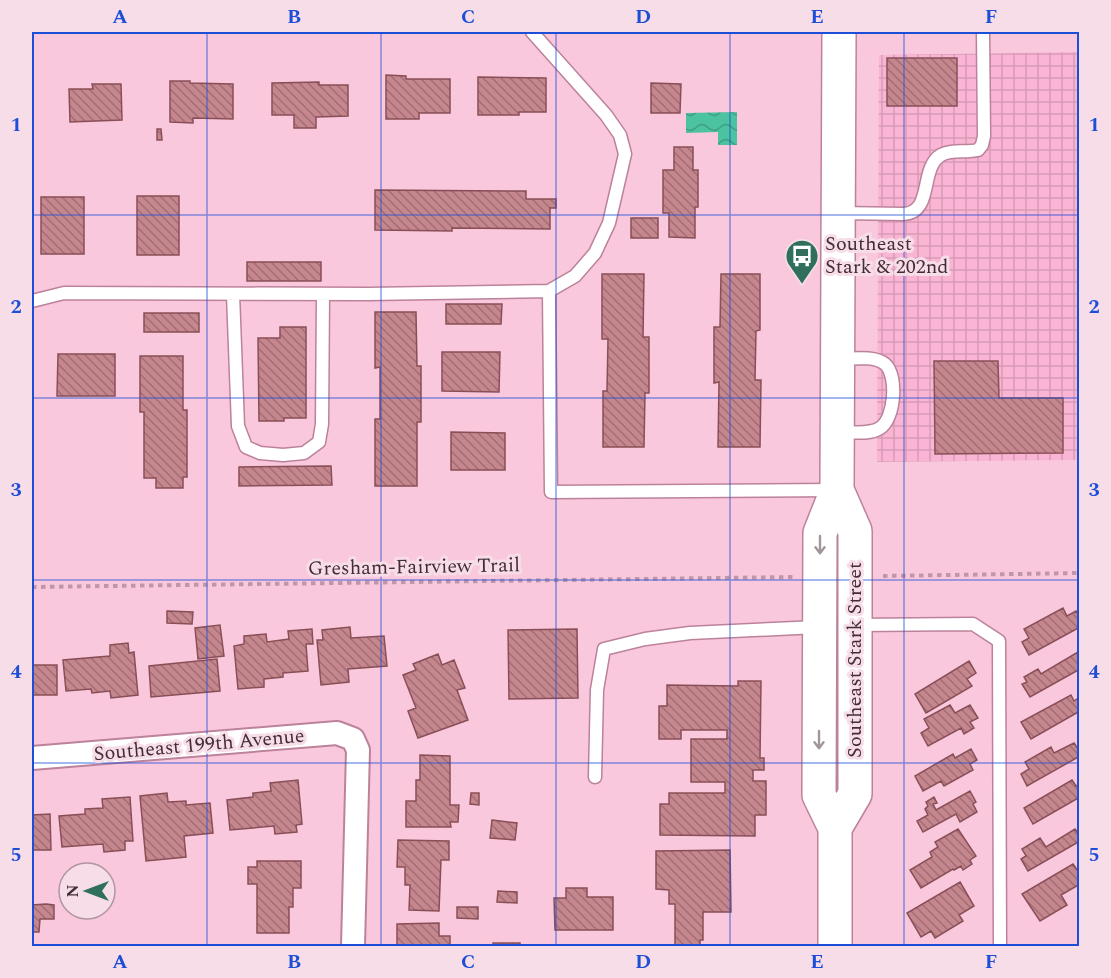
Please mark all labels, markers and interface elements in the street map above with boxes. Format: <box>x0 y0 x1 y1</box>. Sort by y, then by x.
text: A <box>112 2 128 32</box>
text: B <box>287 2 301 32</box>
text: C <box>461 2 475 32</box>
text: D <box>635 2 651 32</box>
text: E <box>810 2 824 32</box>
text: F <box>985 2 997 32</box>
text: 1 <box>10 110 22 140</box>
text: 1 <box>1088 110 1100 140</box>
place label: Southeast Stark & 202nd <box>825 229 949 282</box>
bus stop icon: Southeast Stark & 202nd <box>784 238 820 285</box>
text: 2 <box>10 292 22 322</box>
text: 2 <box>1088 292 1100 322</box>
text: 3 <box>10 475 22 505</box>
text: 3 <box>1088 475 1100 505</box>
one-way arrow <box>814 535 826 555</box>
street label: Gresham-Fairview Trail <box>308 550 520 584</box>
street label: Southeast Stark Street <box>840 562 870 758</box>
text: 4 <box>10 657 22 687</box>
text: 4 <box>1088 657 1100 687</box>
street label: Southeast 199th Avenue <box>92 721 306 769</box>
one-way arrow <box>813 730 825 750</box>
text: 5 <box>10 840 22 870</box>
text: 5 <box>1088 840 1100 870</box>
north arrow <box>57 861 117 921</box>
text: N <box>61 884 85 898</box>
text: A <box>112 947 128 977</box>
text: B <box>287 947 301 977</box>
text: C <box>461 947 475 977</box>
text: D <box>635 947 651 977</box>
text: E <box>810 947 824 977</box>
text: F <box>985 947 997 977</box>

